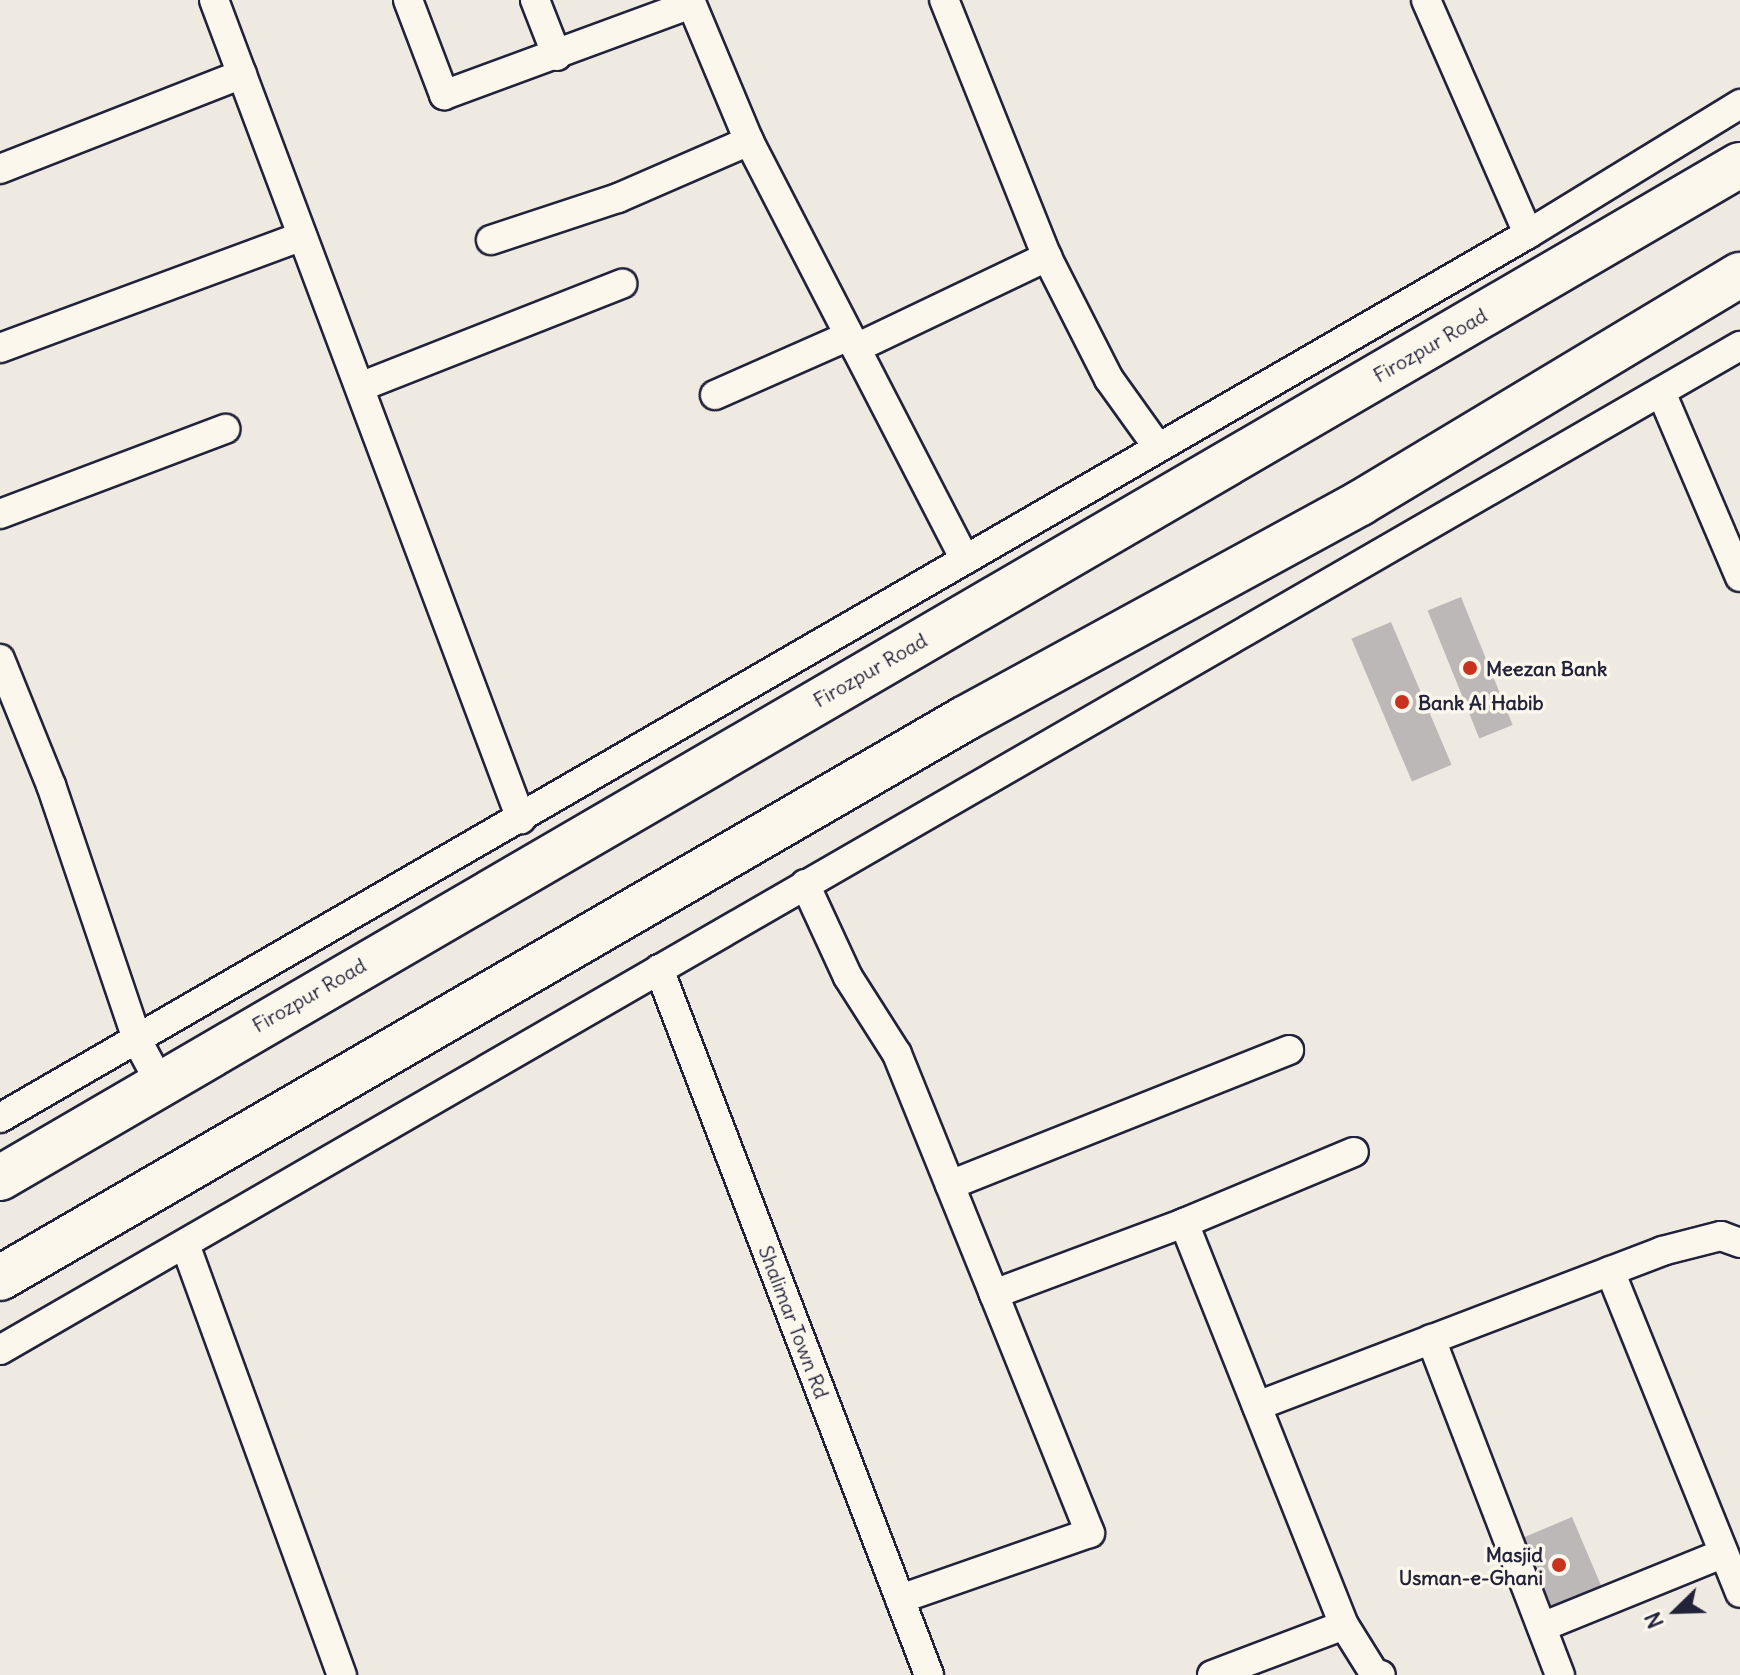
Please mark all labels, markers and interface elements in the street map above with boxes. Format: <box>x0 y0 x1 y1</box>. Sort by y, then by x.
street label: Firozpur Road <box>1369 303 1491 387</box>
street label: Firozpur Road <box>809 628 931 712</box>
place label: Meezan Bank <box>1486 656 1607 680</box>
marker: Meezan Bank <box>1461 659 1479 677</box>
place label: Bank Al Habib <box>1418 690 1543 714</box>
marker: Bank Al Habib <box>1393 693 1411 711</box>
street label: Firozpur Road <box>248 953 370 1037</box>
street label: Shalimar Town Rd <box>754 1242 834 1402</box>
place label: Masjid Usman-e-Ghani <box>1399 1542 1543 1589</box>
marker: Masjid Usman-e-Ghani <box>1550 1556 1568 1574</box>
north arrow <box>1636 1571 1716 1651</box>
text: N <box>1638 1608 1670 1633</box>

